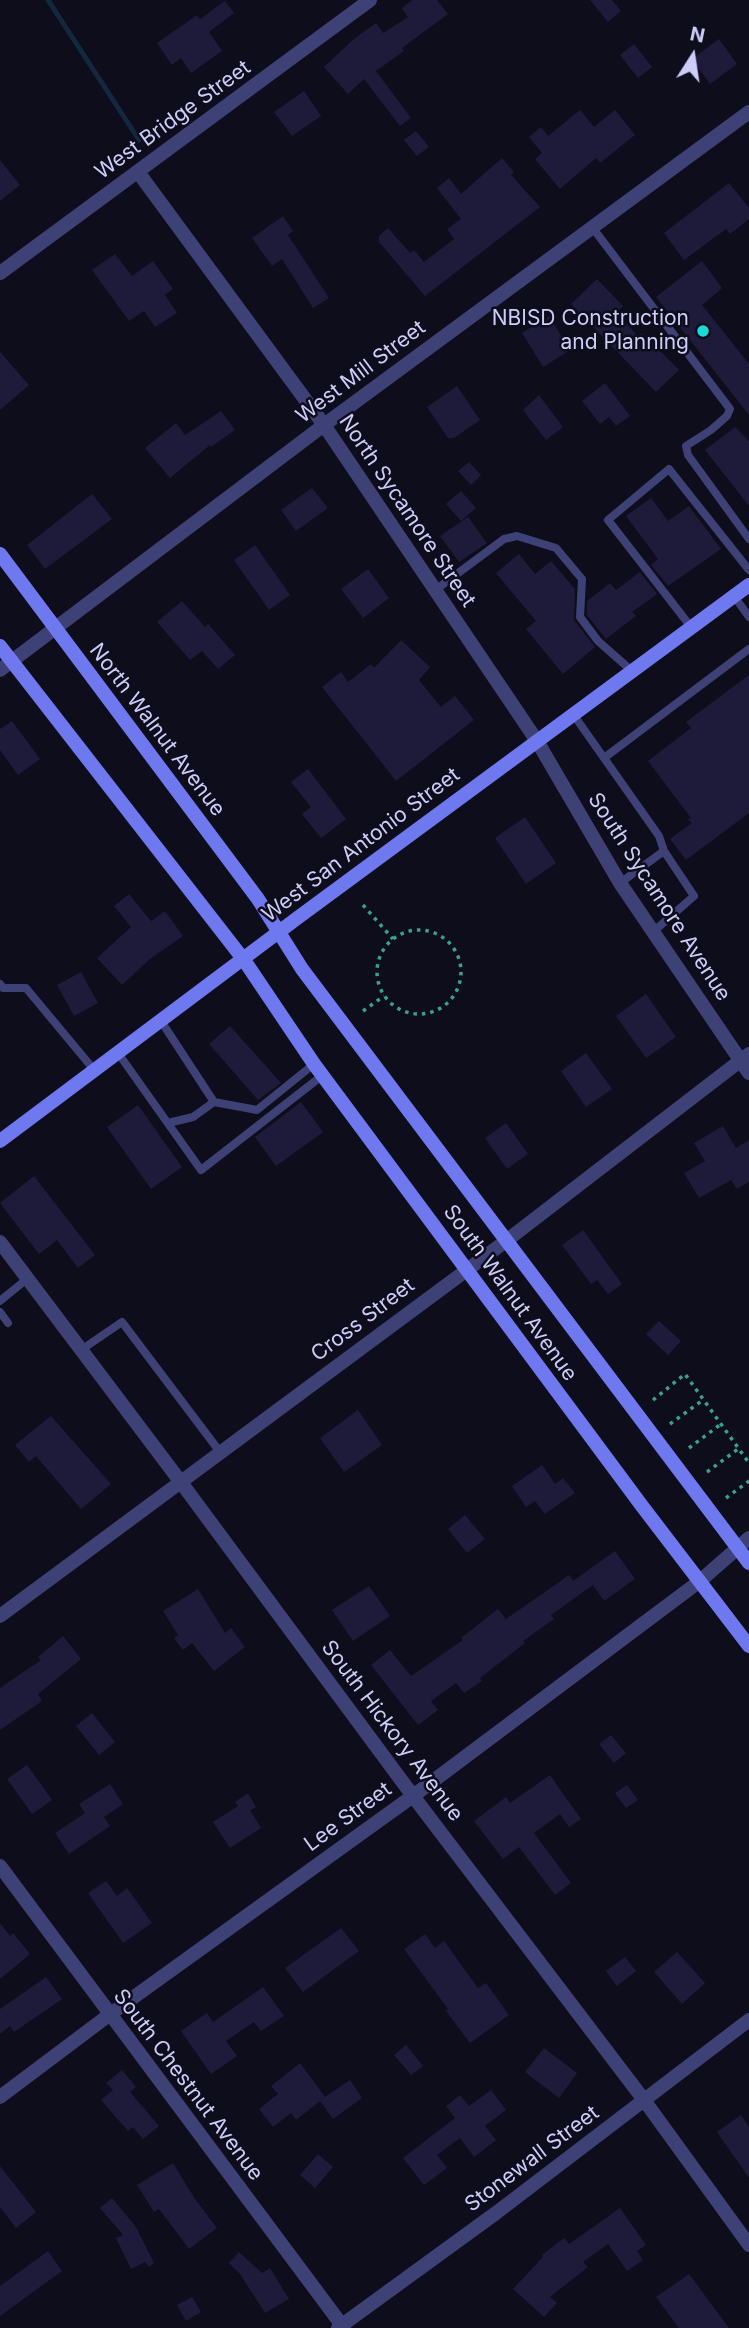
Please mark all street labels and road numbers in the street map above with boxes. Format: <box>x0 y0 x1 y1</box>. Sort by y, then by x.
street label: West Bridge Street <box>90 55 256 185</box>
street label: West Mill Street <box>291 315 431 429</box>
street label: North Sycamore Street <box>333 410 481 612</box>
street label: North Walnut Avenue <box>84 639 230 821</box>
street label: West San Antonio Street <box>257 763 465 927</box>
street label: South Sycamore Avenue <box>582 788 736 1006</box>
street label: South Walnut Avenue <box>438 1200 582 1386</box>
street label: Cross Street <box>306 1273 420 1367</box>
street label: South Hickory Avenue <box>316 1636 468 1826</box>
street label: Lee Street <box>300 1777 396 1857</box>
street label: South Chestnut Avenue <box>108 1984 268 2186</box>
street label: Stonewall Street <box>460 2100 604 2218</box>

